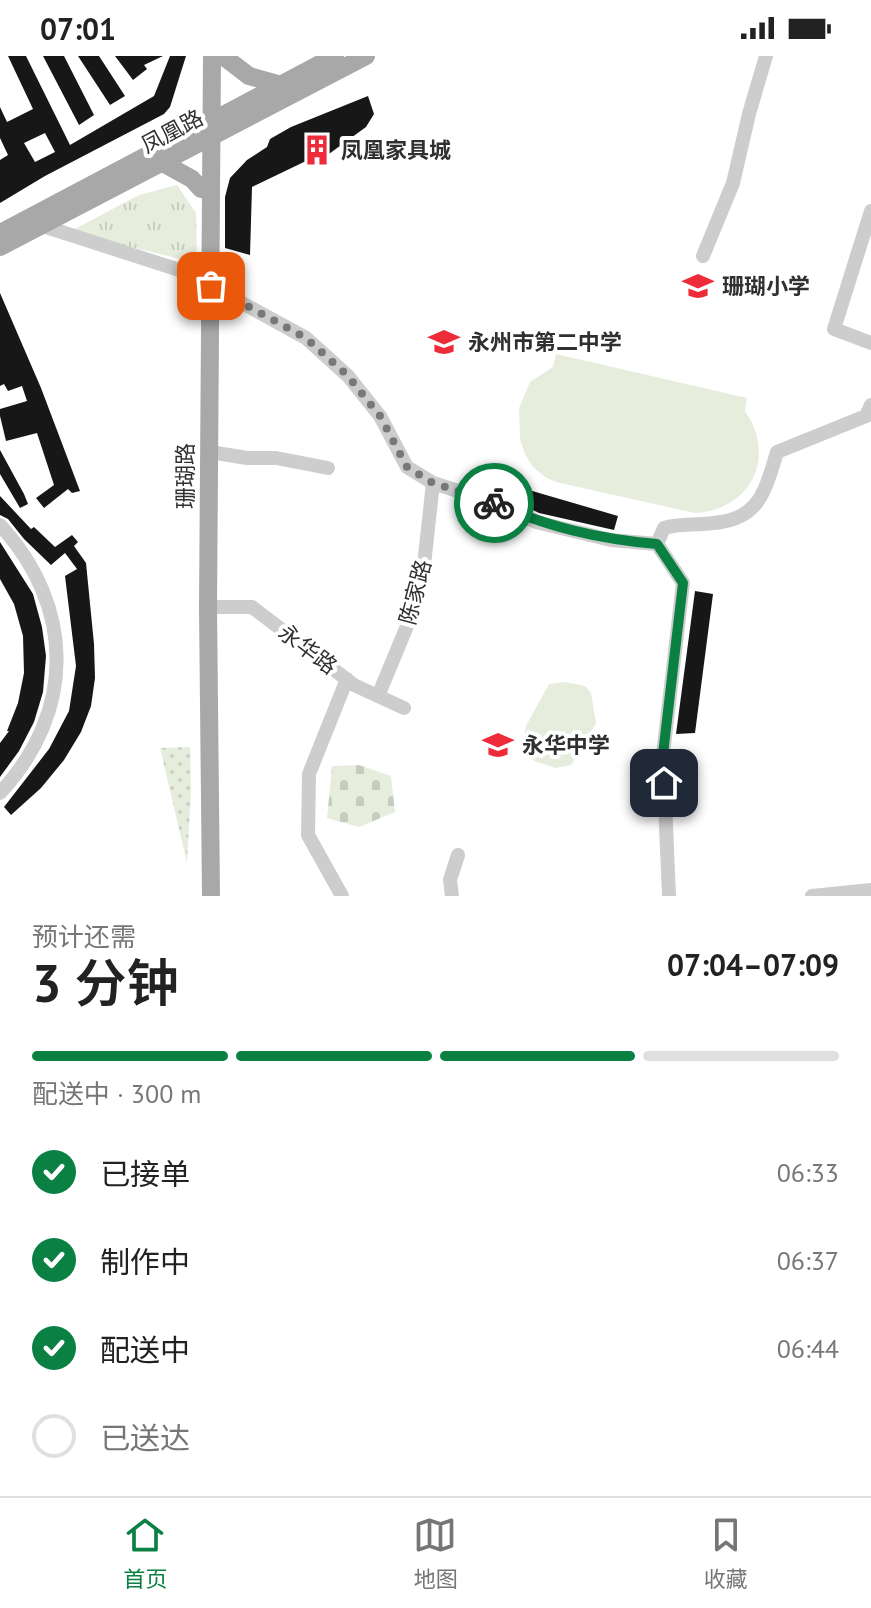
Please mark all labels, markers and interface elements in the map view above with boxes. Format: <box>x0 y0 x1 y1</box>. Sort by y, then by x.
text: 07:01 <box>40 9 116 48</box>
street label: 凤凰路 <box>136 103 208 159</box>
building icon: 凤凰家具城 <box>300 133 334 167</box>
place label: 凤凰家具城 <box>341 136 451 164</box>
pin <box>177 252 245 320</box>
icon: bag <box>189 264 233 308</box>
school or university icon: 珊瑚小学 <box>681 269 715 303</box>
place label: 珊瑚小学 <box>722 272 810 300</box>
school or university icon: 永州市第二中学 <box>427 325 461 359</box>
place label: 永州市第二中学 <box>468 328 622 356</box>
street label: 珊瑚路 <box>171 443 199 509</box>
courier <box>454 463 534 543</box>
icon: bike <box>472 481 516 525</box>
street label: 陈家路 <box>393 556 437 628</box>
street label: 永华路 <box>273 618 343 680</box>
school or university icon: 永华中学 <box>481 728 515 762</box>
place label: 永华中学 <box>522 731 610 759</box>
pin <box>630 749 698 817</box>
icon: home <box>642 761 686 805</box>
text: 预计还需 <box>32 920 136 953</box>
text: 07:04–07:09 <box>667 945 839 984</box>
text: 3 分钟 <box>32 949 179 1016</box>
text: 配送中 · 300 m <box>32 1077 201 1110</box>
icon: check <box>32 1150 76 1194</box>
text: 已接单 <box>100 1154 190 1193</box>
text: 06:33 <box>777 1156 839 1189</box>
icon: check <box>32 1238 76 1282</box>
text: 制作中 <box>100 1242 190 1281</box>
text: 06:37 <box>777 1244 839 1277</box>
icon: check <box>32 1326 76 1370</box>
text: 配送中 <box>100 1330 190 1369</box>
text: 06:44 <box>777 1332 839 1365</box>
text: 已送达 <box>100 1418 190 1457</box>
tab: 首页 <box>123 1513 167 1593</box>
tab: 地图 <box>413 1513 458 1593</box>
tab: 收藏 <box>704 1513 748 1593</box>

